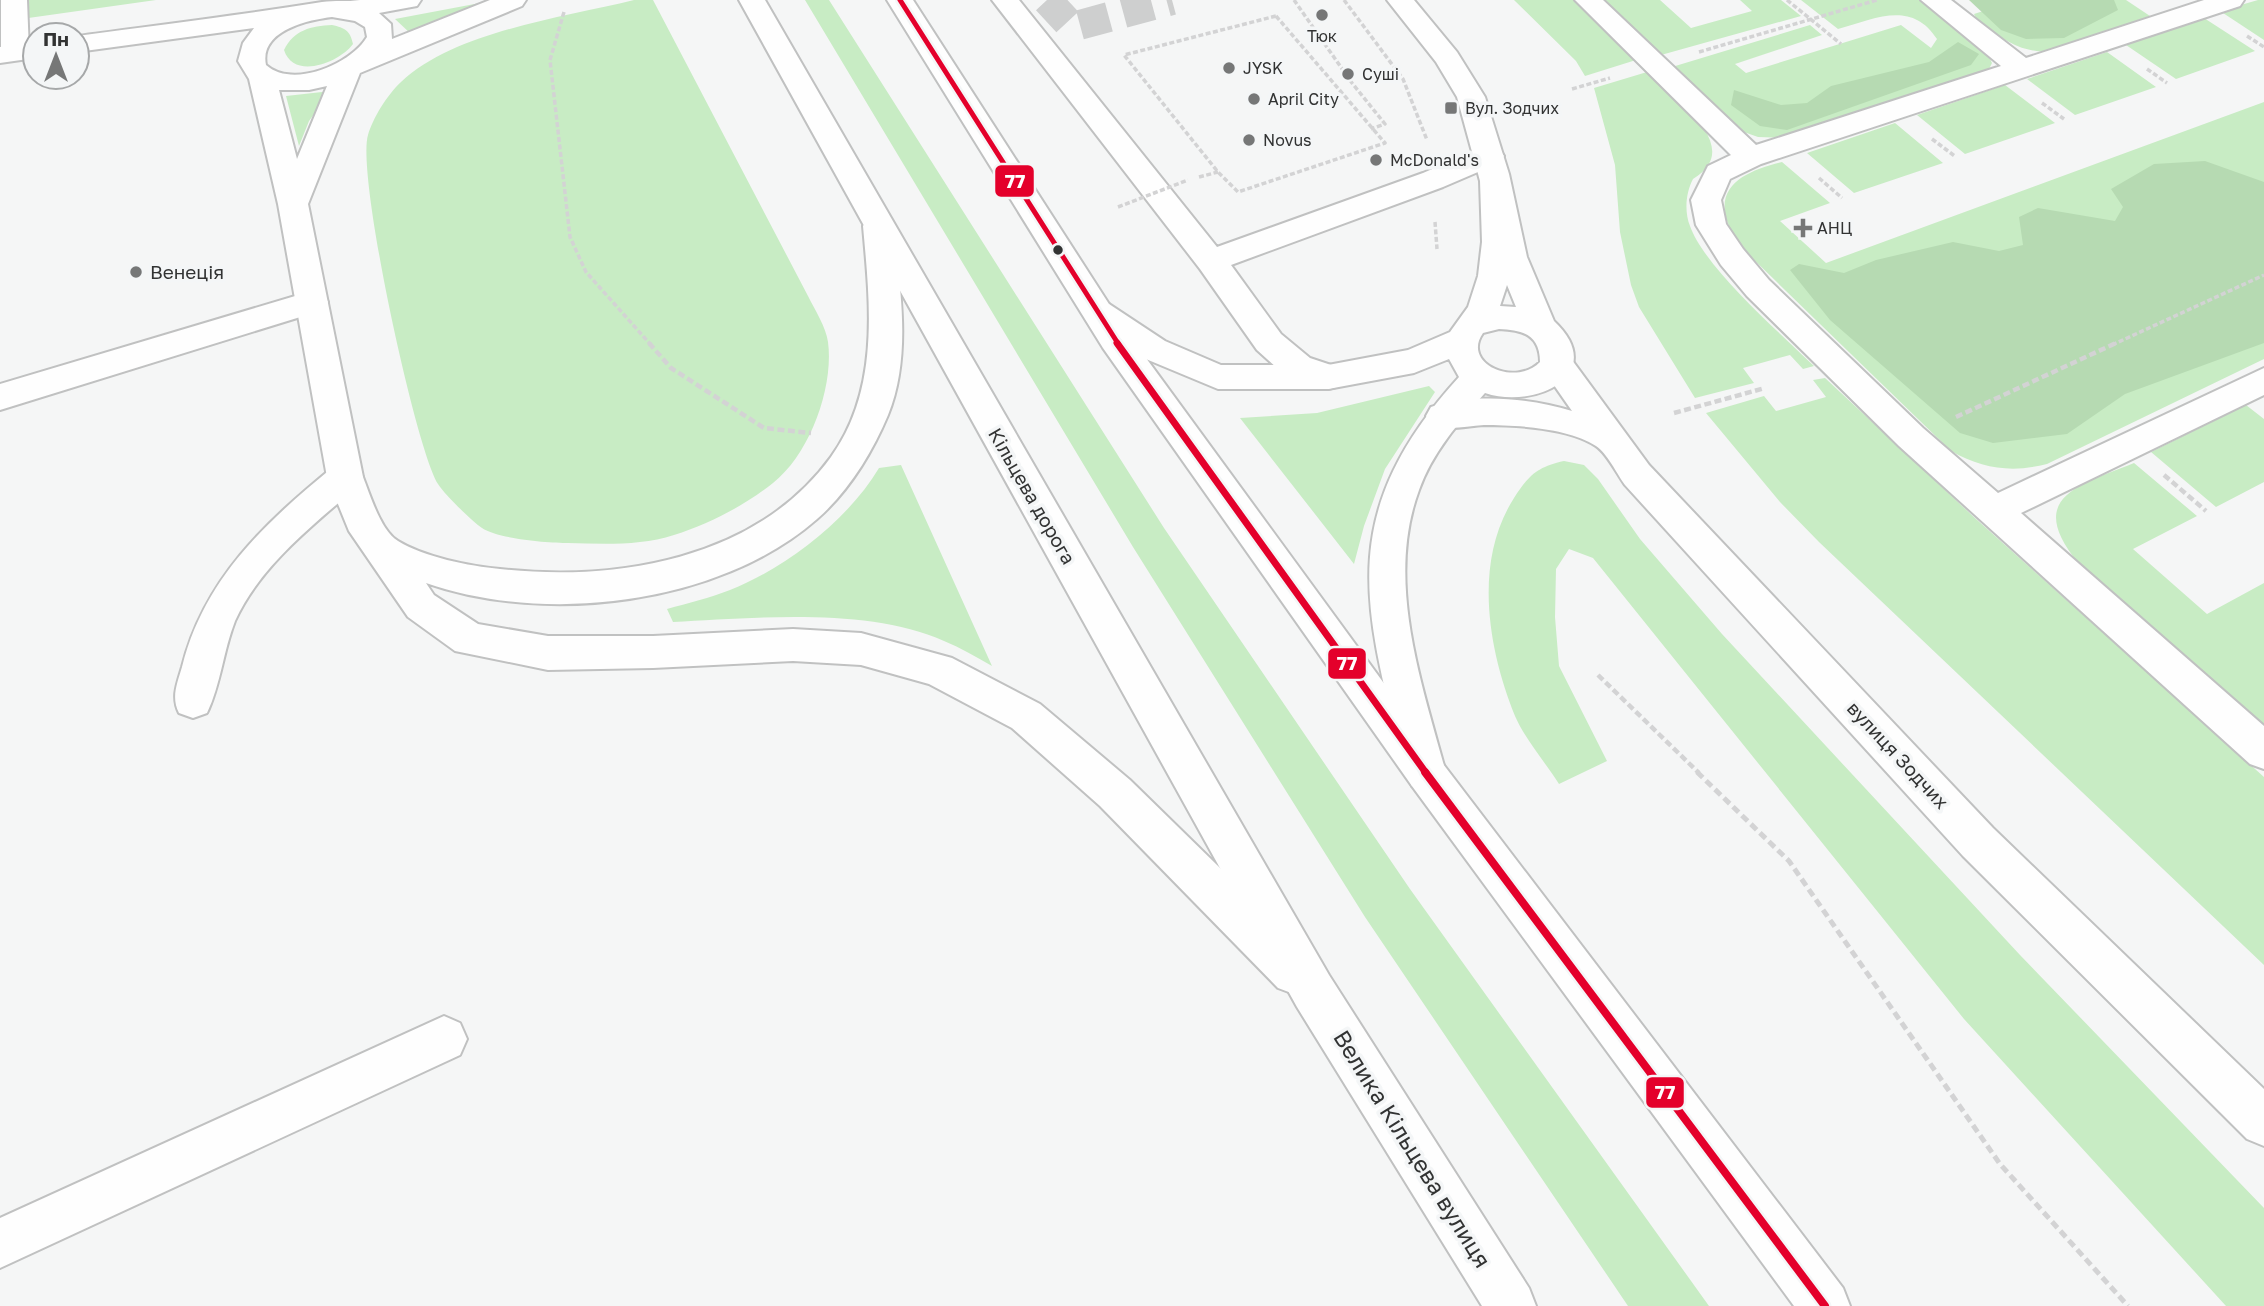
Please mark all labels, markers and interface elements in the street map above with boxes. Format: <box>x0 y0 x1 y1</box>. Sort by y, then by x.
marker: Тюк <box>1314 7 1330 23</box>
north arrow <box>21 21 91 91</box>
place label: Тюк <box>1307 26 1337 46</box>
text: Пн <box>43 27 69 50</box>
place label: JYSK <box>1243 58 1283 78</box>
marker: JYSK <box>1221 60 1237 76</box>
place label: Суші <box>1362 64 1399 84</box>
marker: Суші <box>1340 66 1356 82</box>
place label: April City <box>1268 89 1339 109</box>
marker: April City <box>1246 91 1262 107</box>
place label: Вул. Зодчих <box>1465 98 1559 118</box>
marker: Вул. Зодчих <box>1443 100 1459 116</box>
place label: Novus <box>1263 130 1312 150</box>
marker: Novus <box>1241 132 1257 148</box>
place label: McDonald's <box>1390 150 1479 170</box>
marker: McDonald's <box>1368 152 1384 168</box>
line badge: 77 <box>994 164 1035 198</box>
text: 77 <box>1005 169 1025 192</box>
place label: АНЦ <box>1817 218 1852 238</box>
marker: АНЦ <box>1795 220 1811 236</box>
unlabelled marker <box>1051 243 1065 257</box>
place label: Венеція <box>150 260 224 283</box>
marker: Венеція <box>128 264 144 280</box>
street label: Кільцева дорога <box>984 423 1081 568</box>
line badge: 77 <box>1327 647 1367 680</box>
text: 77 <box>1337 651 1357 674</box>
street label: вулиця Зодчих <box>1843 696 1954 813</box>
street label: Велика Кільцева вулиця <box>1328 1024 1498 1272</box>
line badge: 77 <box>1645 1076 1685 1109</box>
text: 77 <box>1655 1080 1675 1103</box>

